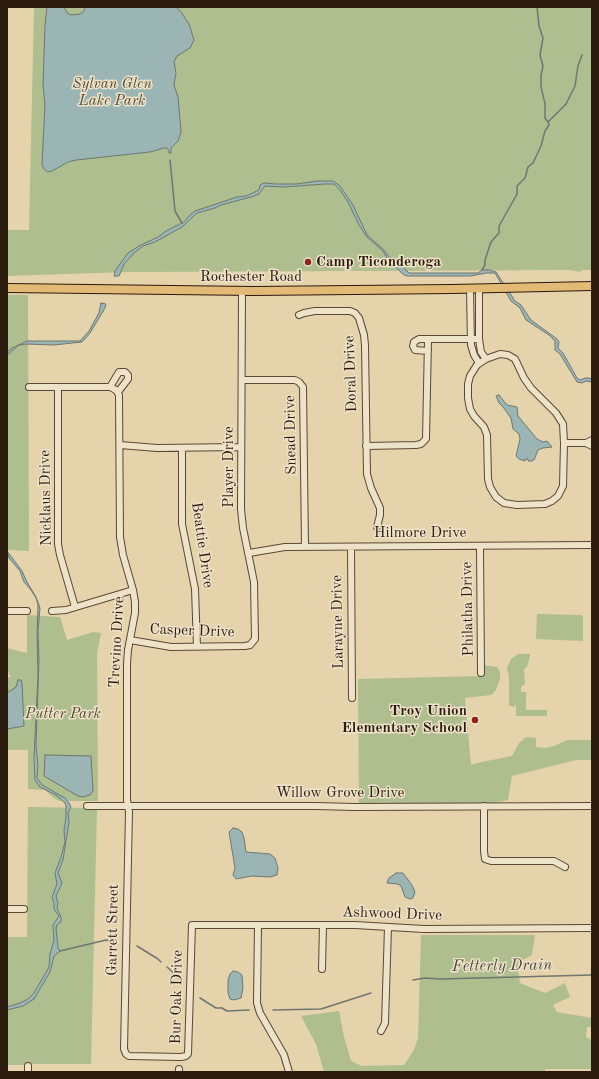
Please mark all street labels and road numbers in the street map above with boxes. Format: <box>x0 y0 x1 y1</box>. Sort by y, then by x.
street label: Rochester Road <box>200 268 302 286</box>
street label: Doral Drive <box>341 335 361 413</box>
street label: Snead Drive <box>281 395 301 475</box>
street label: Player Drive <box>220 426 238 508</box>
street label: Nicklaus Drive <box>36 450 56 546</box>
street label: Beattie Drive <box>187 501 217 589</box>
street label: Hilmore Drive <box>374 524 466 542</box>
street label: Philatha Drive <box>458 561 478 657</box>
street label: Larayne Drive <box>328 575 348 669</box>
street label: Trevino Drive <box>106 596 128 688</box>
street label: Casper Drive <box>149 621 235 641</box>
street label: Willow Grove Drive <box>276 784 404 802</box>
street label: Garrett Street <box>103 884 123 976</box>
street label: Ashwood Drive <box>342 903 442 925</box>
street label: Bur Oak Drive <box>167 950 187 1044</box>

